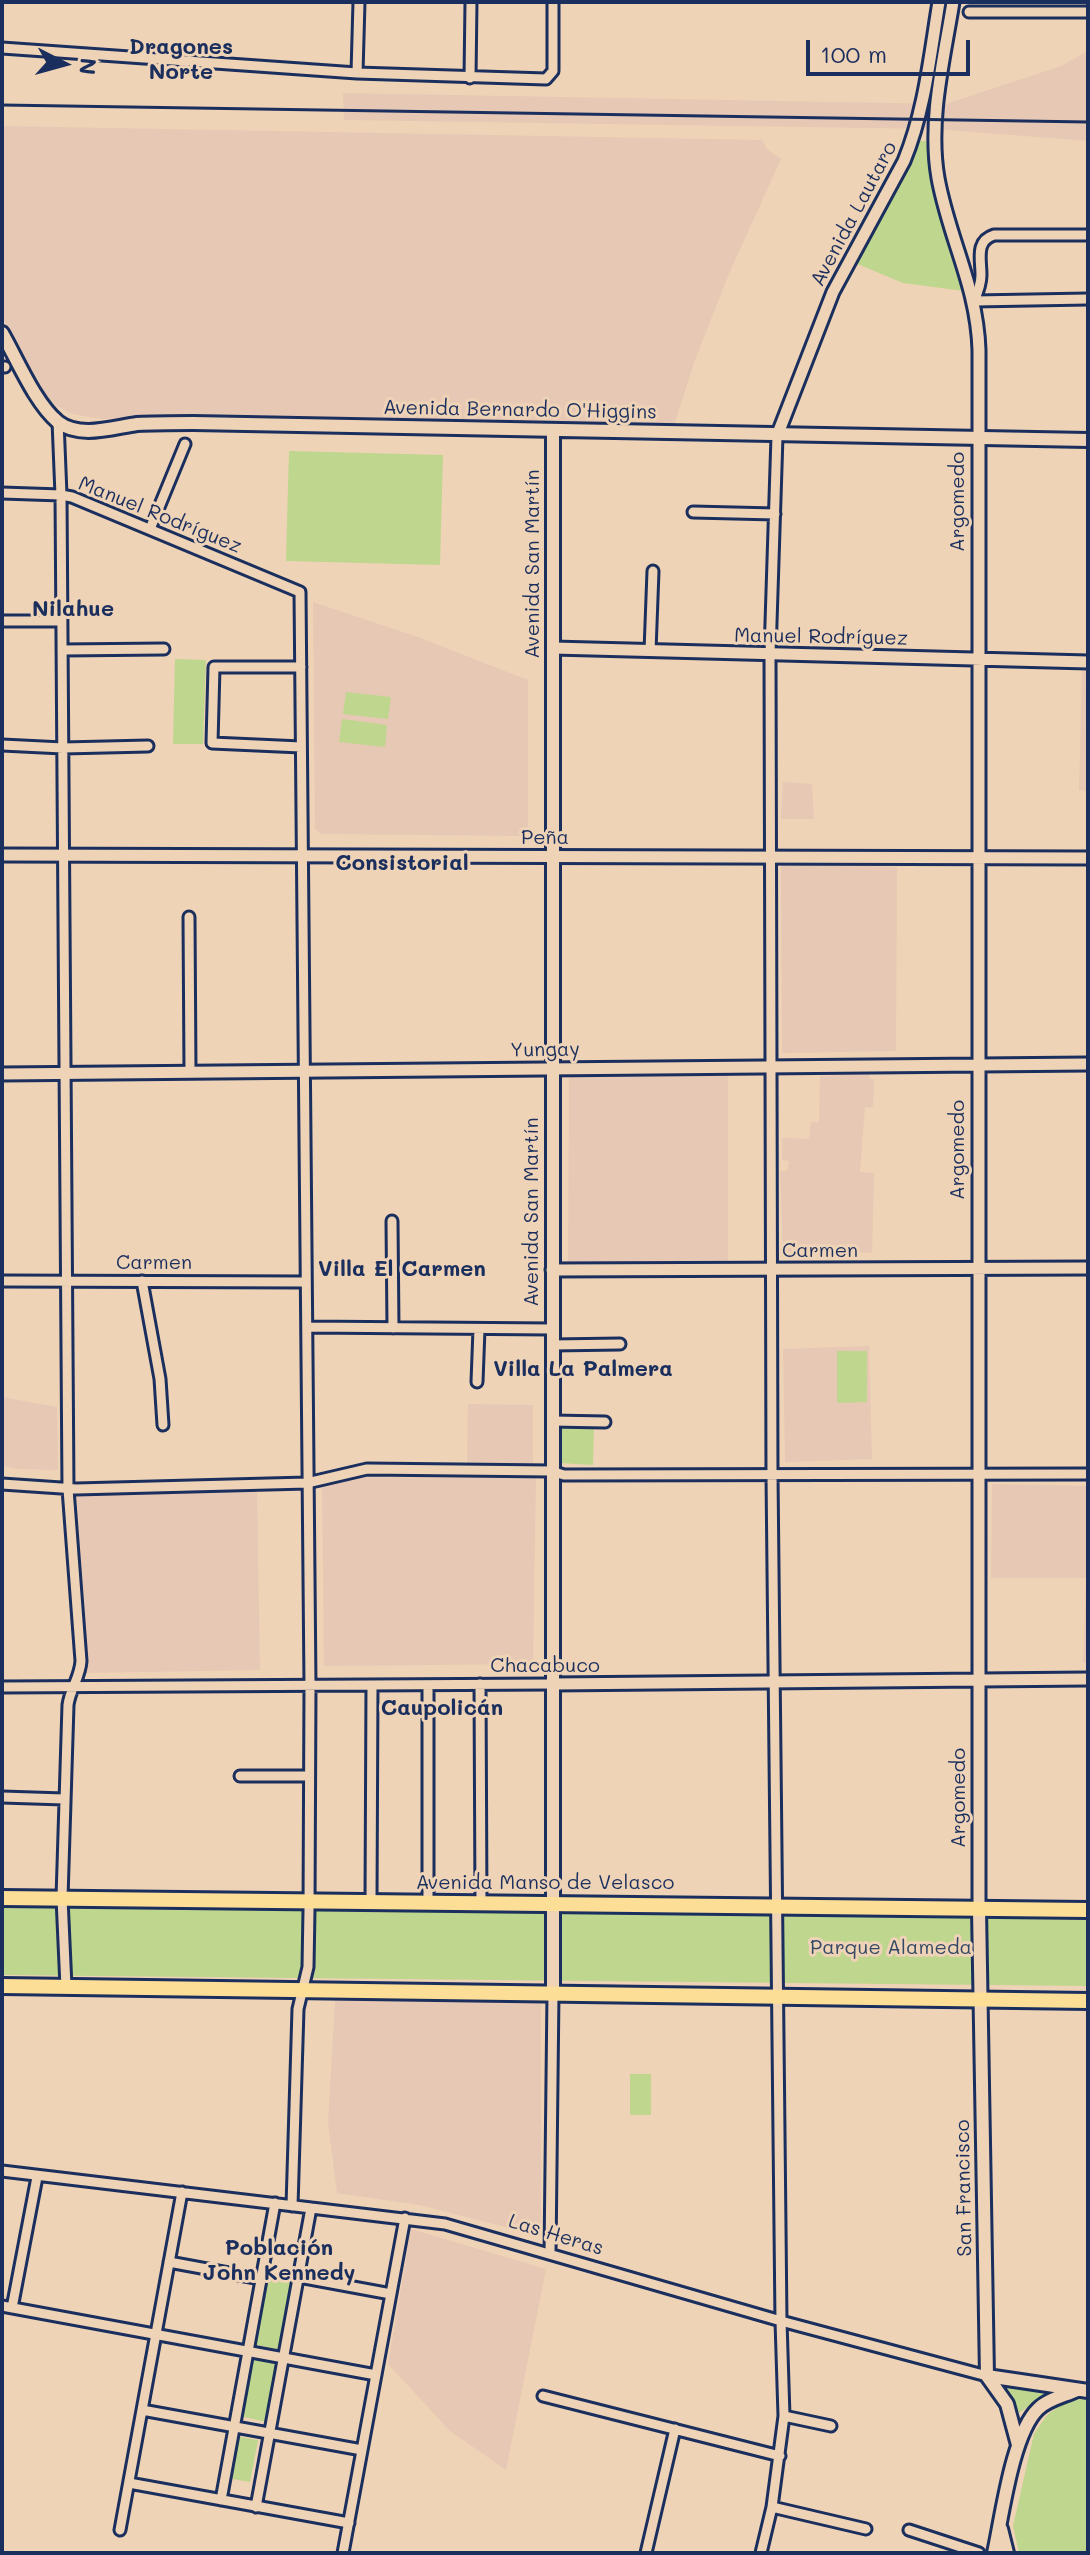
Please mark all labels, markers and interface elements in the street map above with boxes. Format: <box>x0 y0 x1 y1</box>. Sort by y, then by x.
north arrow <box>24 24 104 104</box>
scale bar <box>810 24 974 74</box>
district label: Dragones Norte <box>129 34 233 86</box>
text: 100 m <box>820 38 887 69</box>
text: N <box>73 57 104 76</box>
street label: Avenida Lautaro <box>806 137 902 291</box>
street label: Avenida Bernardo O'Higgins <box>383 396 657 424</box>
street label: Argomedo <box>946 452 970 552</box>
street label: Avenida San Martín <box>521 469 545 659</box>
street label: Manuel Rodríguez <box>75 471 245 559</box>
district label: Nilahue <box>32 596 114 622</box>
street label: Manuel Rodríguez <box>734 623 908 651</box>
street label: Peña <box>521 826 569 850</box>
district label: Consistorial <box>335 850 469 876</box>
street label: Yungay <box>510 1037 580 1063</box>
street label: Argomedo <box>946 1100 970 1200</box>
street label: Avenida San Martín <box>520 1117 544 1307</box>
street label: Carmen <box>782 1239 858 1263</box>
street label: Carmen <box>116 1251 192 1275</box>
district label: Villa El Carmen <box>318 1256 486 1282</box>
district label: Villa La Palmera <box>493 1356 673 1382</box>
street label: Chacabuco <box>490 1654 600 1678</box>
district label: Caupolicán <box>381 1695 503 1721</box>
street label: Argomedo <box>947 1748 971 1848</box>
street label: Avenida Manso de Velasco <box>416 1871 674 1895</box>
park label: Parque Alameda <box>810 1936 972 1960</box>
street label: San Francisco <box>951 2119 977 2257</box>
street label: Las Heras <box>506 2209 606 2261</box>
district label: Población John Kennedy <box>203 2235 355 2286</box>

